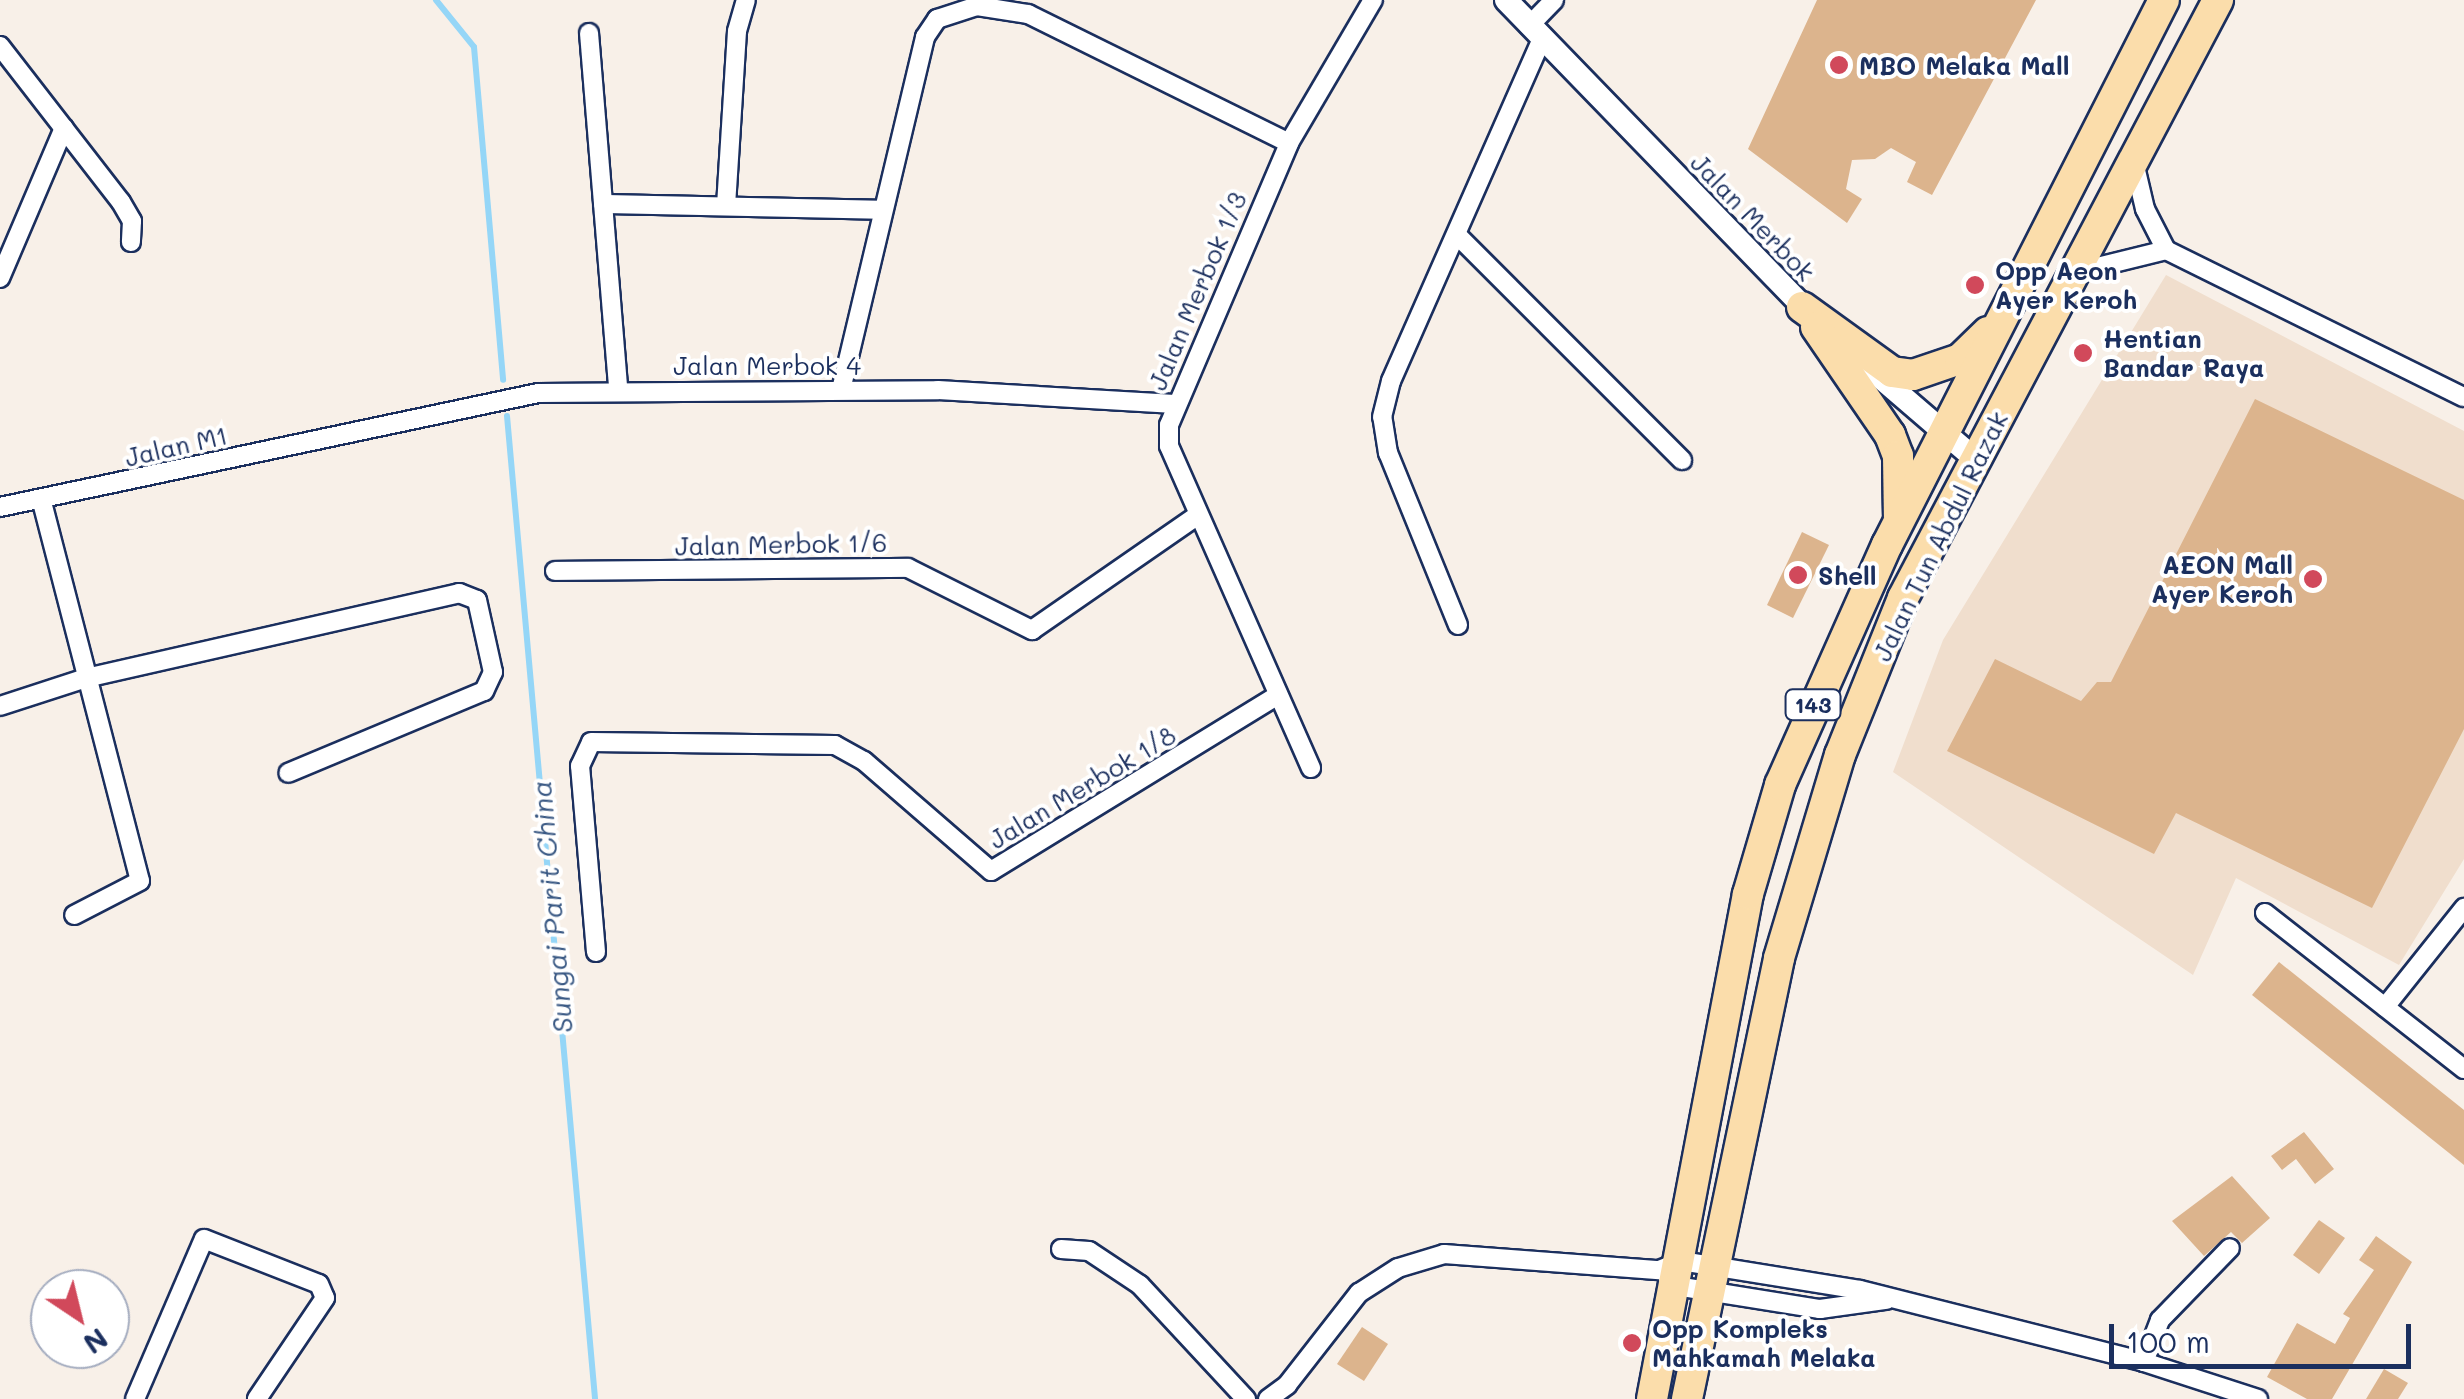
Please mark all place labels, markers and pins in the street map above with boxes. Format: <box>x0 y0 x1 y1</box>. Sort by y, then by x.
place label: MBO Melaka Mall <box>1859 50 2069 80</box>
marker: MBO Melaka Mall <box>1828 54 1850 76</box>
place label: Opp Aeon Ayer Keroh <box>1995 256 2137 315</box>
marker: Opp Aeon Ayer Keroh <box>1964 274 1986 296</box>
place label: Hentian Bandar Raya <box>2103 324 2264 383</box>
marker: Hentian Bandar Raya <box>2072 342 2094 364</box>
place label: AEON Mall Ayer Keroh <box>2151 550 2293 609</box>
place label: Shell <box>1818 560 1877 590</box>
marker: Shell <box>1787 564 1809 586</box>
marker: AEON Mall Ayer Keroh <box>2302 568 2324 590</box>
place label: Opp Kompleks Mahkamah Melaka <box>1652 1314 1876 1373</box>
marker: Opp Kompleks Mahkamah Melaka <box>1621 1332 1643 1354</box>

